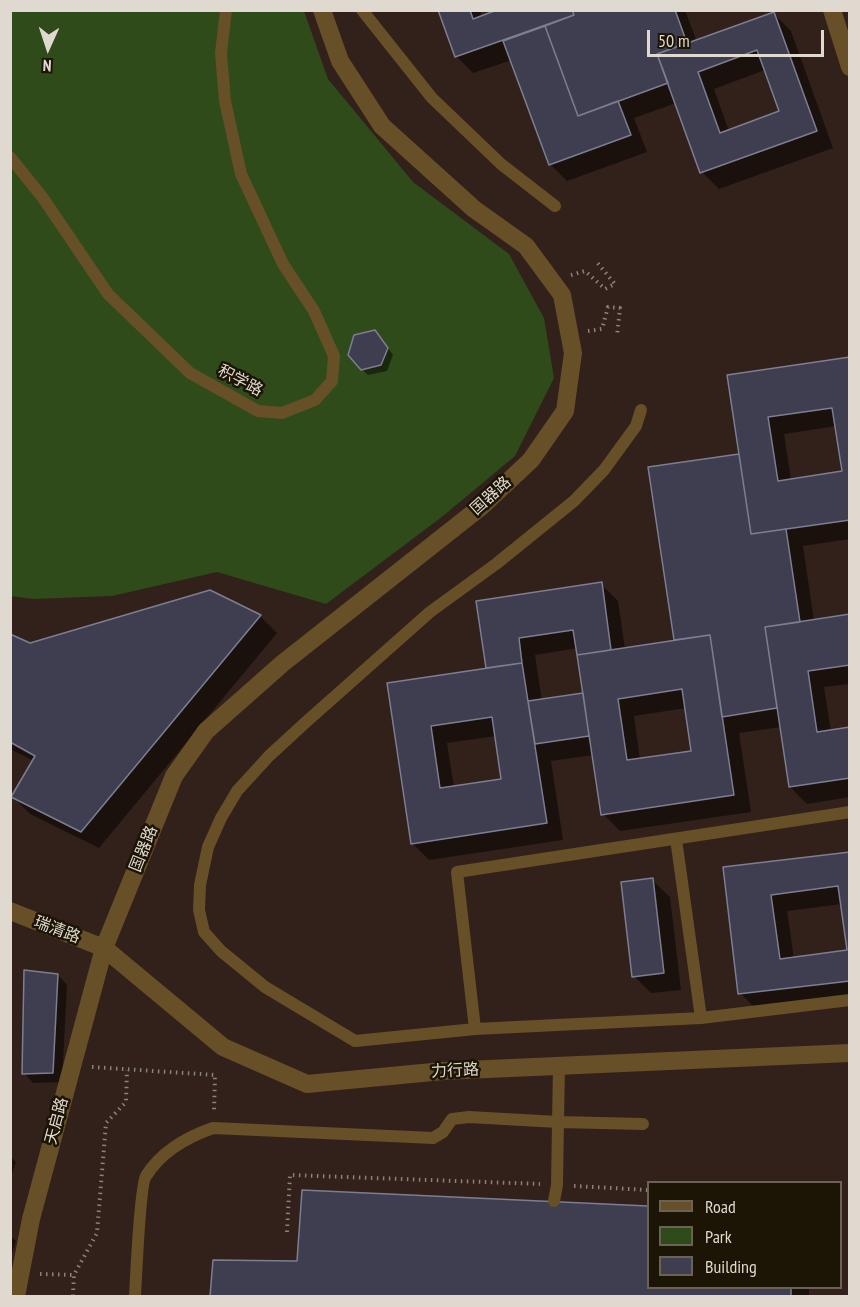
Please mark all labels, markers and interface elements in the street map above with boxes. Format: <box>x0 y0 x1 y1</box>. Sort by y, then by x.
north arrow <box>18 18 78 78</box>
scale bar <box>650 18 827 56</box>
text: 50 m <box>658 29 690 52</box>
text: N <box>42 56 52 76</box>
street label: 积学路 <box>214 361 266 401</box>
street label: 国器路 <box>467 473 515 519</box>
street label: 国器路 <box>126 823 162 875</box>
street label: 瑞清路 <box>31 912 83 948</box>
street label: 力行路 <box>431 1060 479 1082</box>
street label: 天启路 <box>42 1095 72 1147</box>
legend <box>647 1181 842 1289</box>
text: Road <box>705 1195 736 1218</box>
text: Park <box>705 1225 732 1248</box>
text: Building <box>705 1255 757 1278</box>

